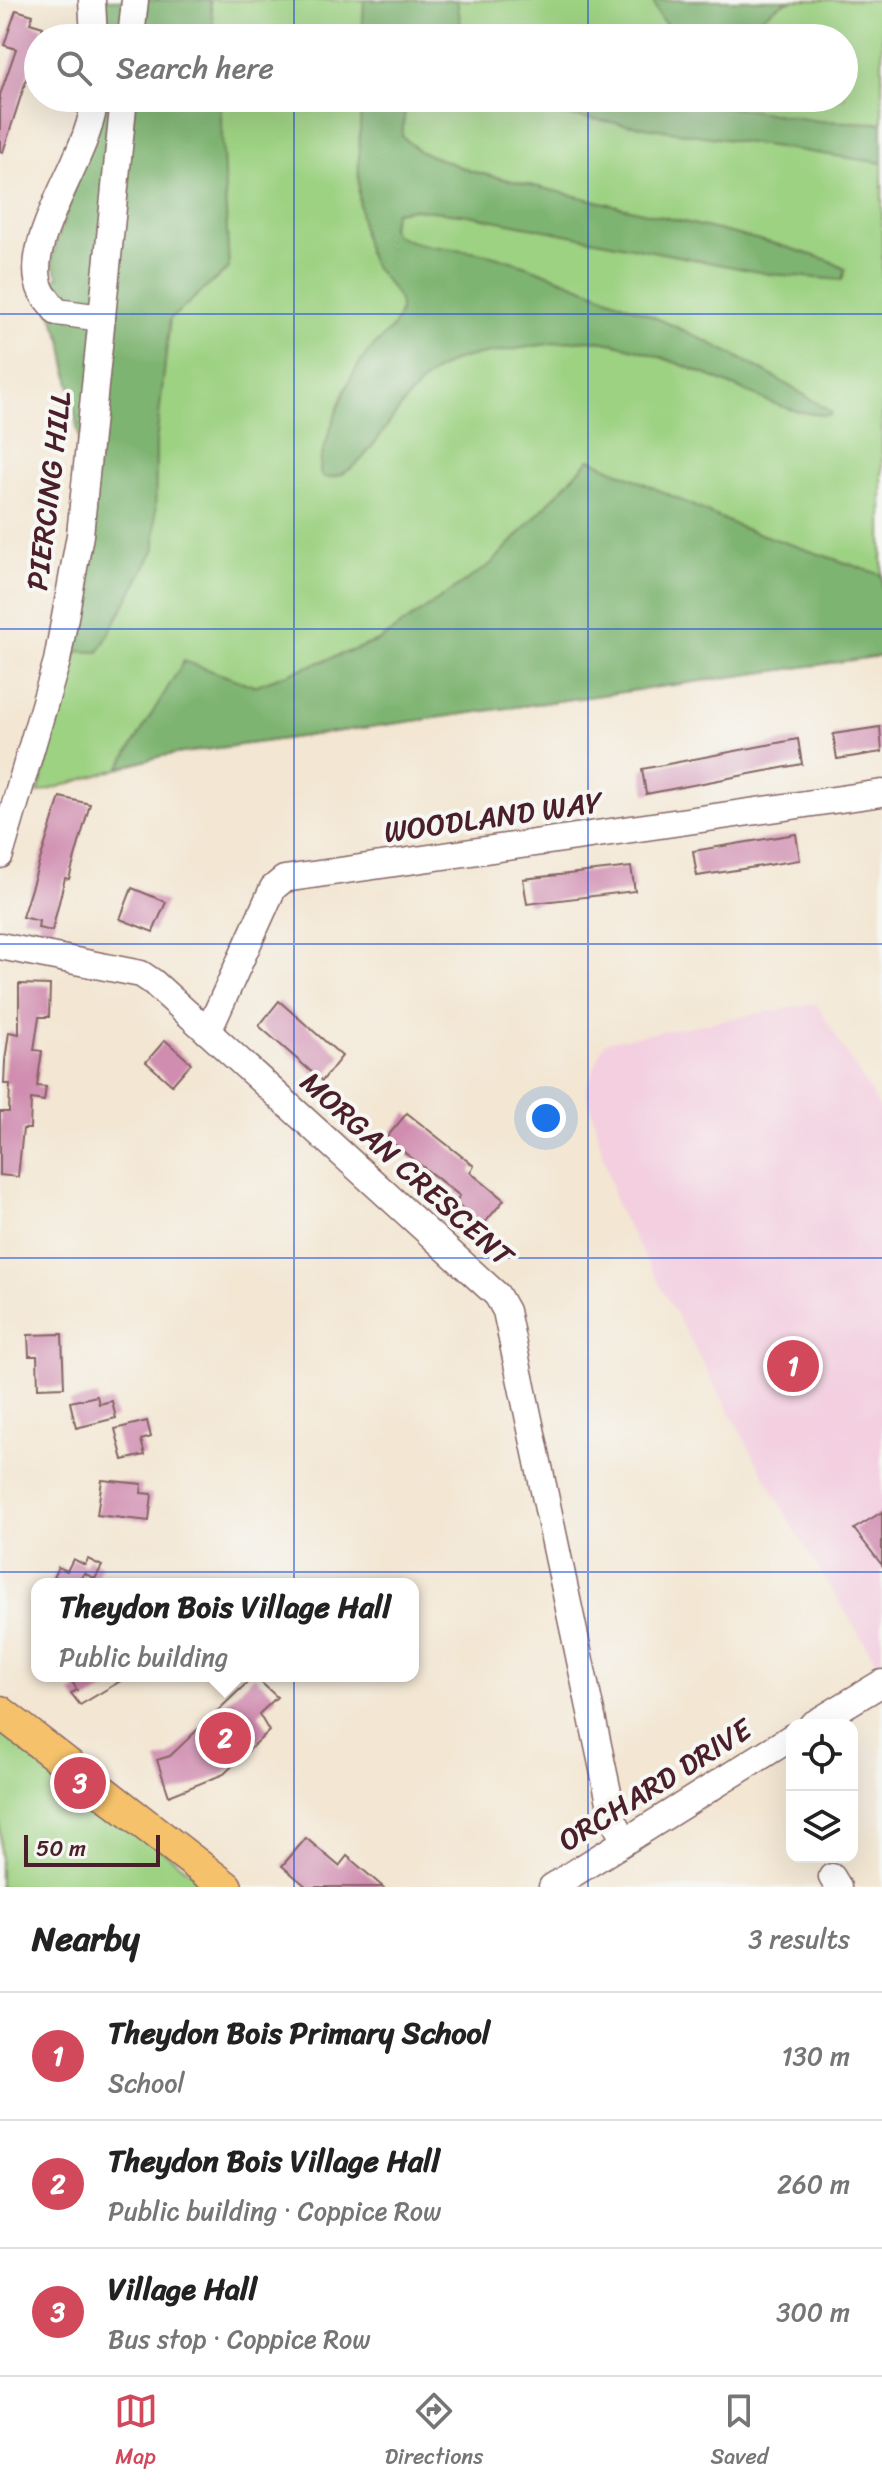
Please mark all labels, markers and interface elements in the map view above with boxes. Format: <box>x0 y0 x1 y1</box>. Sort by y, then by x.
search box <box>24 24 858 112</box>
text: Search here <box>116 41 274 95</box>
icon: search <box>52 46 96 90</box>
street label: PIERCING HILL <box>10 388 88 594</box>
street label: WOODLAND WAY <box>380 775 608 859</box>
street label: MORGAN CRESCENT <box>287 1057 529 1282</box>
your location <box>526 1098 566 1138</box>
pin: 1 <box>767 1336 819 1396</box>
popup <box>31 1578 419 1682</box>
text: Theydon Bois Village Hall <box>59 1580 391 1634</box>
text: Public building <box>59 1634 228 1680</box>
street label: ORCHARD DRIVE <box>547 1702 765 1866</box>
pin: 2 <box>199 1708 251 1768</box>
map controls <box>786 1719 858 1863</box>
button: locate <box>786 1719 858 1791</box>
pin: 3 <box>54 1753 106 1813</box>
button: layers <box>786 1791 858 1863</box>
text: 50 m <box>36 1829 86 1868</box>
scale bar <box>24 1831 160 1867</box>
text: Nearby <box>32 1909 140 1969</box>
text: 3 results <box>748 1916 850 1962</box>
text: Theydon Bois Primary School <box>108 2006 490 2060</box>
text: 1 <box>52 2033 64 2079</box>
text: 130 m <box>781 2033 850 2079</box>
text: School <box>108 2060 185 2106</box>
text: Theydon Bois Village Hall <box>108 2134 440 2188</box>
text: 2 <box>50 2161 66 2207</box>
text: 260 m <box>777 2161 850 2207</box>
text: Public building · Coppice Row <box>108 2188 441 2234</box>
text: Village Hall <box>108 2262 257 2316</box>
text: 3 <box>51 2289 65 2335</box>
text: 300 m <box>776 2289 850 2335</box>
text: Bus stop · Coppice Row <box>108 2316 370 2362</box>
tab: Map <box>114 2389 158 2476</box>
tab: Directions <box>385 2389 483 2476</box>
tab: Saved <box>710 2389 768 2476</box>

